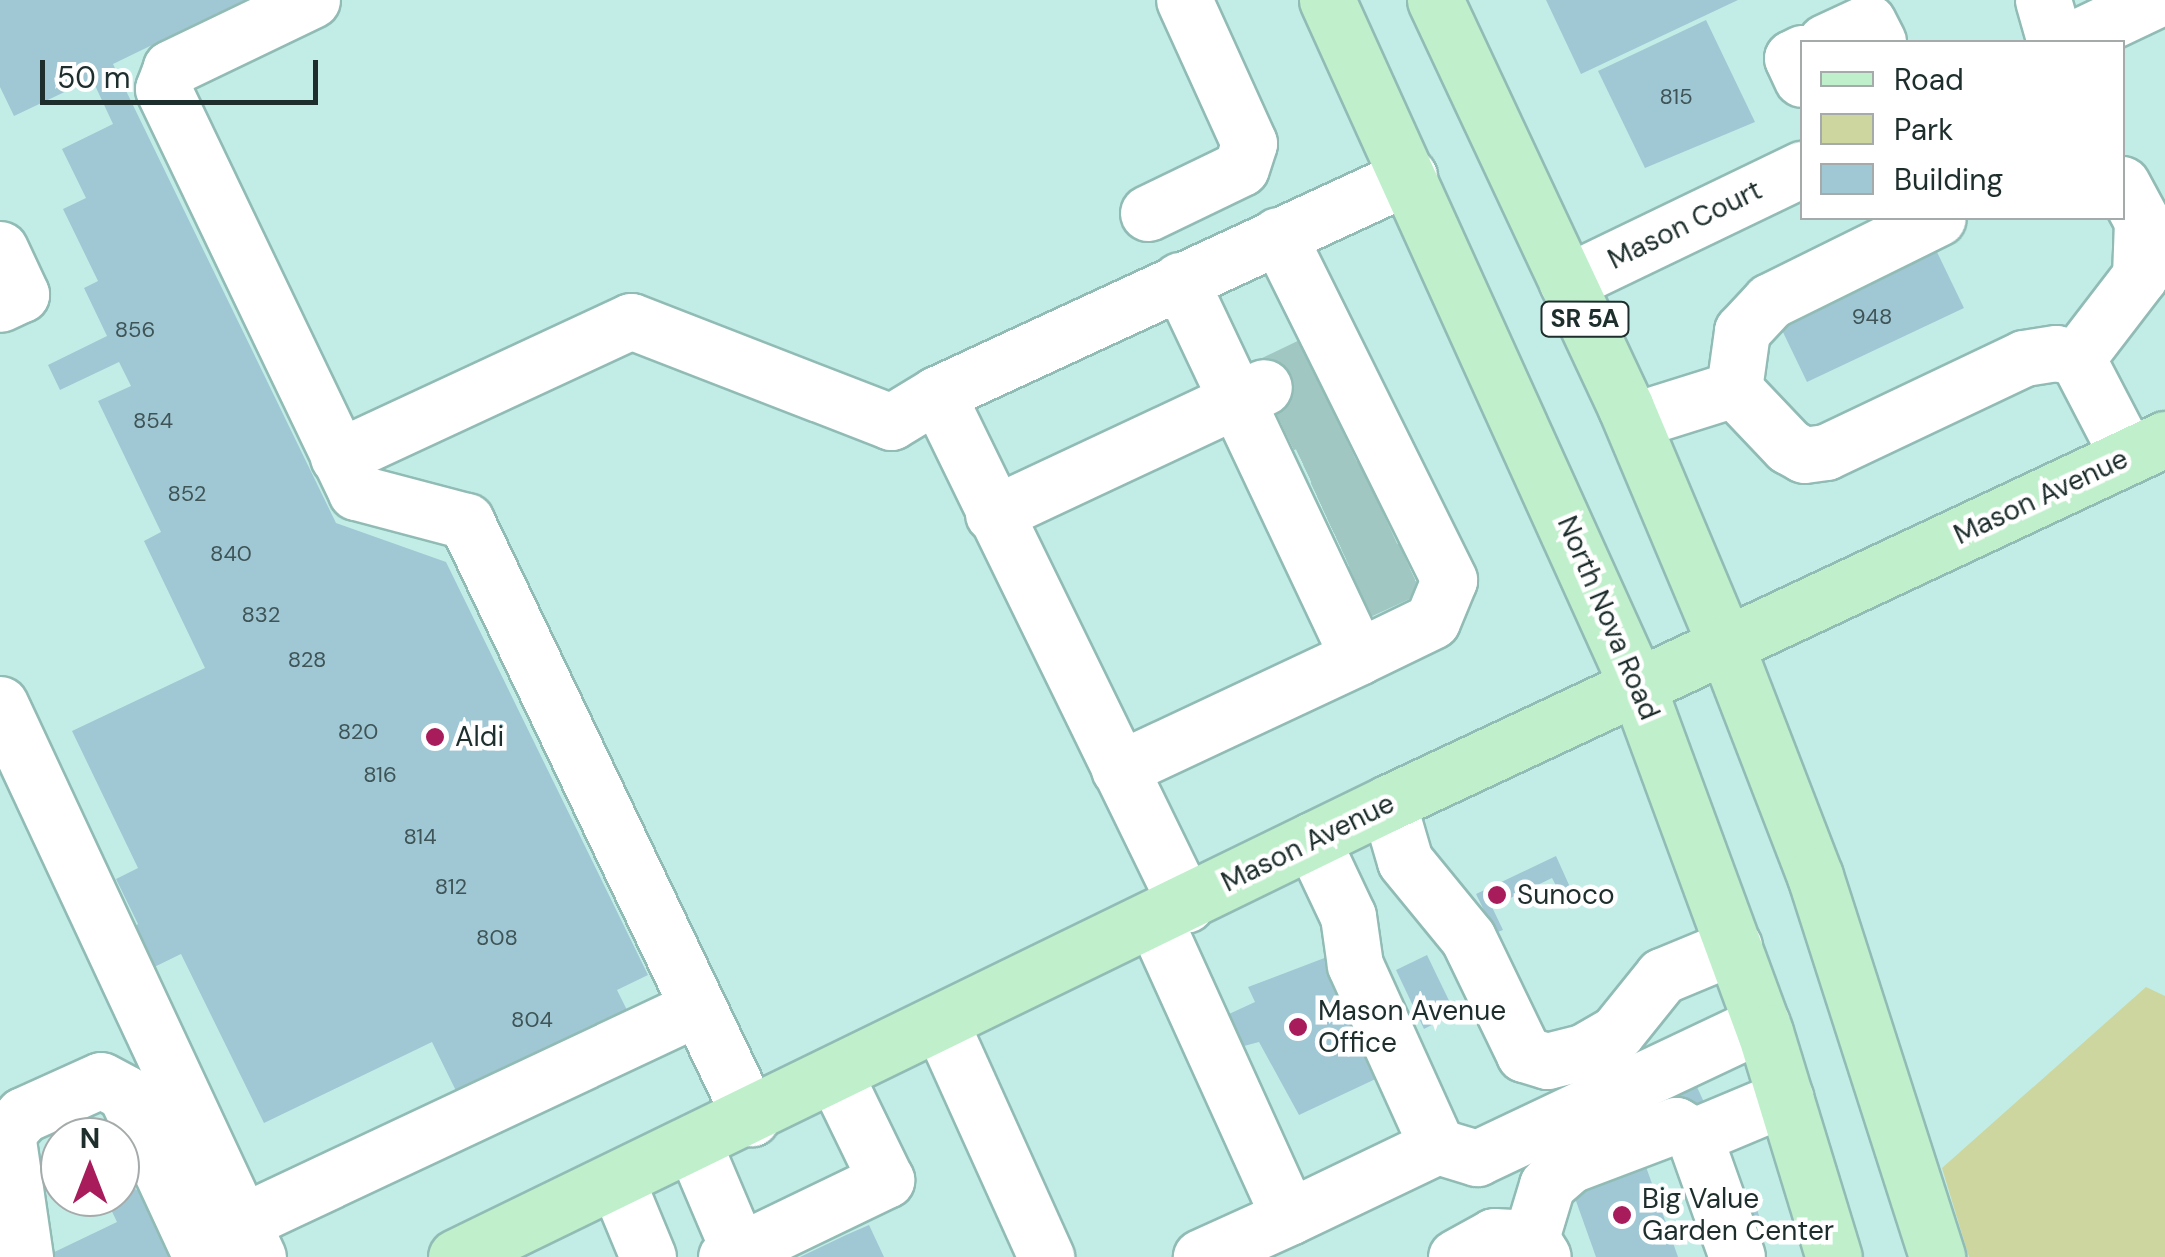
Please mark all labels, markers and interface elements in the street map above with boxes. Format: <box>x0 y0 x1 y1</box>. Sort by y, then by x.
scale bar <box>45 40 322 102</box>
legend <box>1800 40 2125 220</box>
text: 50 m <box>57 58 131 97</box>
text: Road <box>1894 60 1964 99</box>
house number: 815 <box>1659 84 1693 110</box>
text: Park <box>1894 110 1953 149</box>
text: Building <box>1894 160 2003 199</box>
street label: Mason Court <box>1603 173 1767 277</box>
road number: SR 5A <box>1540 299 1630 339</box>
house number: 948 <box>1852 304 1892 330</box>
house number: 856 <box>115 317 155 343</box>
house number: 854 <box>133 408 173 434</box>
street label: Mason Avenue <box>1949 442 2133 552</box>
house number: 852 <box>167 481 207 507</box>
street label: North Nova Road <box>1550 511 1666 725</box>
house number: 840 <box>210 541 252 567</box>
house number: 832 <box>241 602 281 628</box>
house number: 828 <box>288 647 326 673</box>
house number: 820 <box>338 719 378 745</box>
place label: Aldi <box>455 720 504 754</box>
marker: Aldi <box>424 726 446 748</box>
house number: 816 <box>363 762 397 788</box>
street label: Mason Avenue <box>1216 787 1400 899</box>
house number: 814 <box>403 824 437 850</box>
house number: 812 <box>435 874 467 900</box>
place label: Sunoco <box>1517 878 1615 912</box>
marker: Sunoco <box>1486 884 1508 906</box>
house number: 808 <box>476 925 518 951</box>
place label: Mason Avenue Office <box>1318 994 1506 1060</box>
house number: 804 <box>511 1007 553 1033</box>
marker: Mason Avenue Office <box>1287 1016 1309 1038</box>
north arrow <box>40 1117 140 1217</box>
text: N <box>80 1120 100 1157</box>
place label: Big Value Garden Center <box>1642 1182 1834 1248</box>
marker: Big Value Garden Center <box>1611 1204 1633 1226</box>

